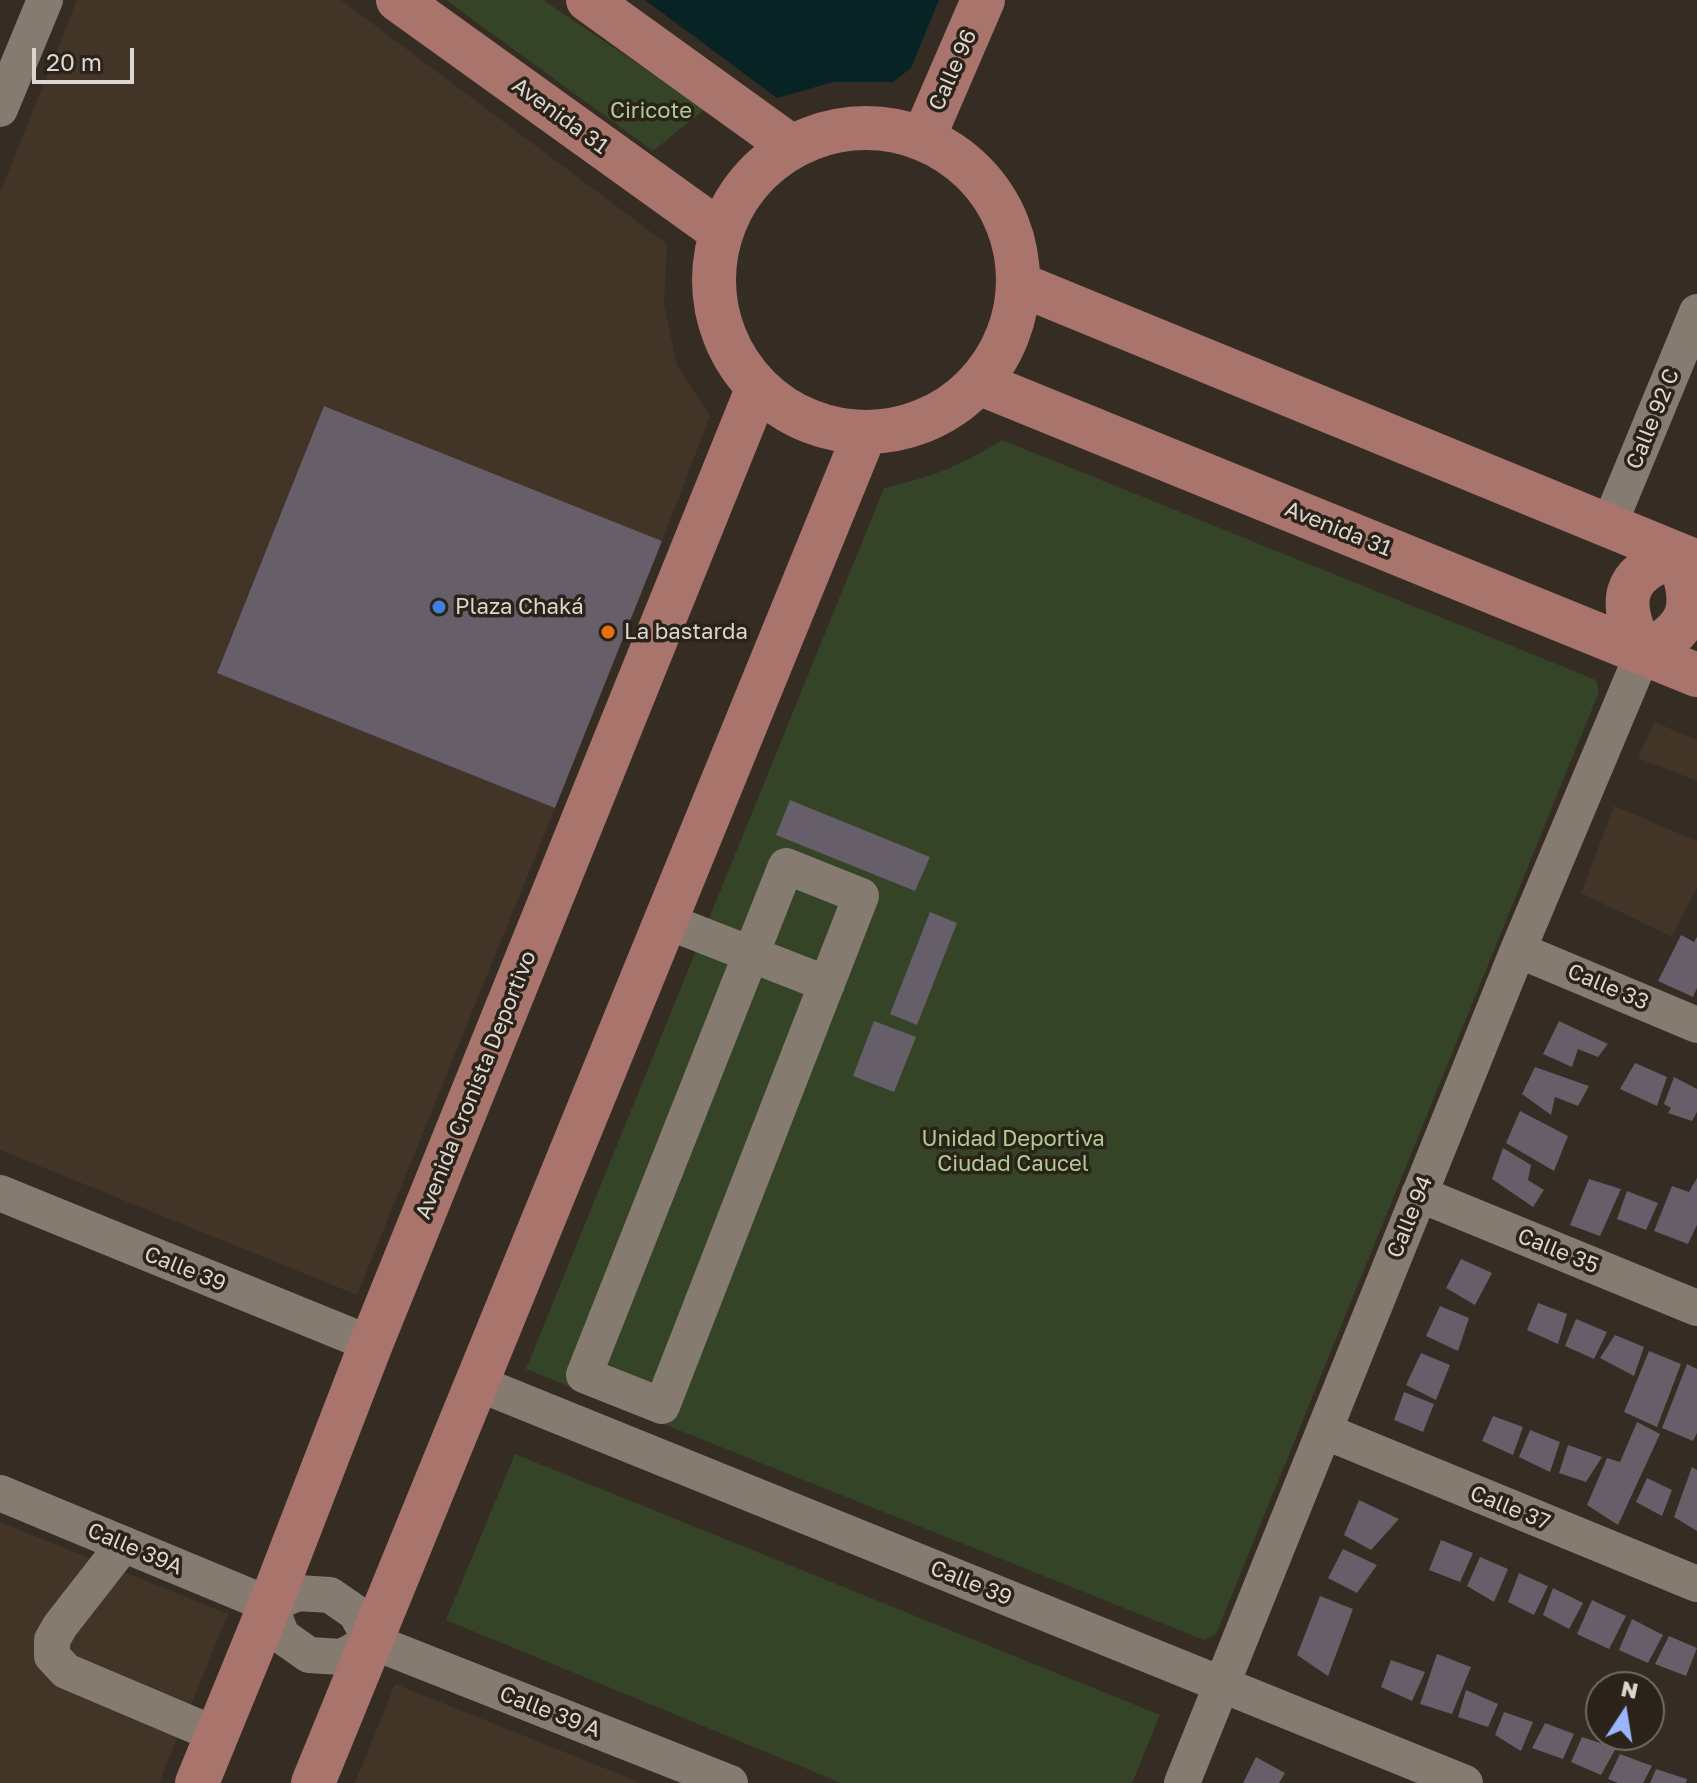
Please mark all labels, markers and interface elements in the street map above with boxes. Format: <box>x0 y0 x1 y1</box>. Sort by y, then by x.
street label: Calle 96 <box>923 25 983 115</box>
scale bar <box>36 32 138 82</box>
text: 20 m <box>46 47 102 76</box>
street label: Avenida 31 <box>507 72 613 160</box>
park label: Ciricote <box>610 98 692 124</box>
street label: Calle 92 C <box>1621 365 1685 473</box>
street label: Avenida 31 <box>1281 496 1395 562</box>
place label: Plaza Chaká <box>455 594 584 620</box>
marker: Plaza Chaká <box>430 598 448 616</box>
place label: La bastarda <box>624 619 748 645</box>
marker: La bastarda <box>599 623 617 641</box>
street label: Avenida Cronista Deportivo <box>410 947 542 1223</box>
street label: Calle 33 <box>1564 958 1652 1016</box>
park label: Unidad Deportiva Ciudad Caucel <box>921 1126 1105 1178</box>
street label: Calle 94 <box>1382 1172 1438 1262</box>
street label: Calle 35 <box>1514 1223 1602 1279</box>
street label: Calle 39 <box>140 1241 230 1297</box>
street label: Calle 37 <box>1466 1480 1554 1536</box>
street label: Calle 39A <box>84 1517 186 1581</box>
street label: Calle 39 <box>926 1555 1016 1611</box>
north arrow <box>1585 1671 1665 1751</box>
text: N <box>1619 1674 1641 1704</box>
street label: Calle 39 A <box>496 1681 604 1743</box>

